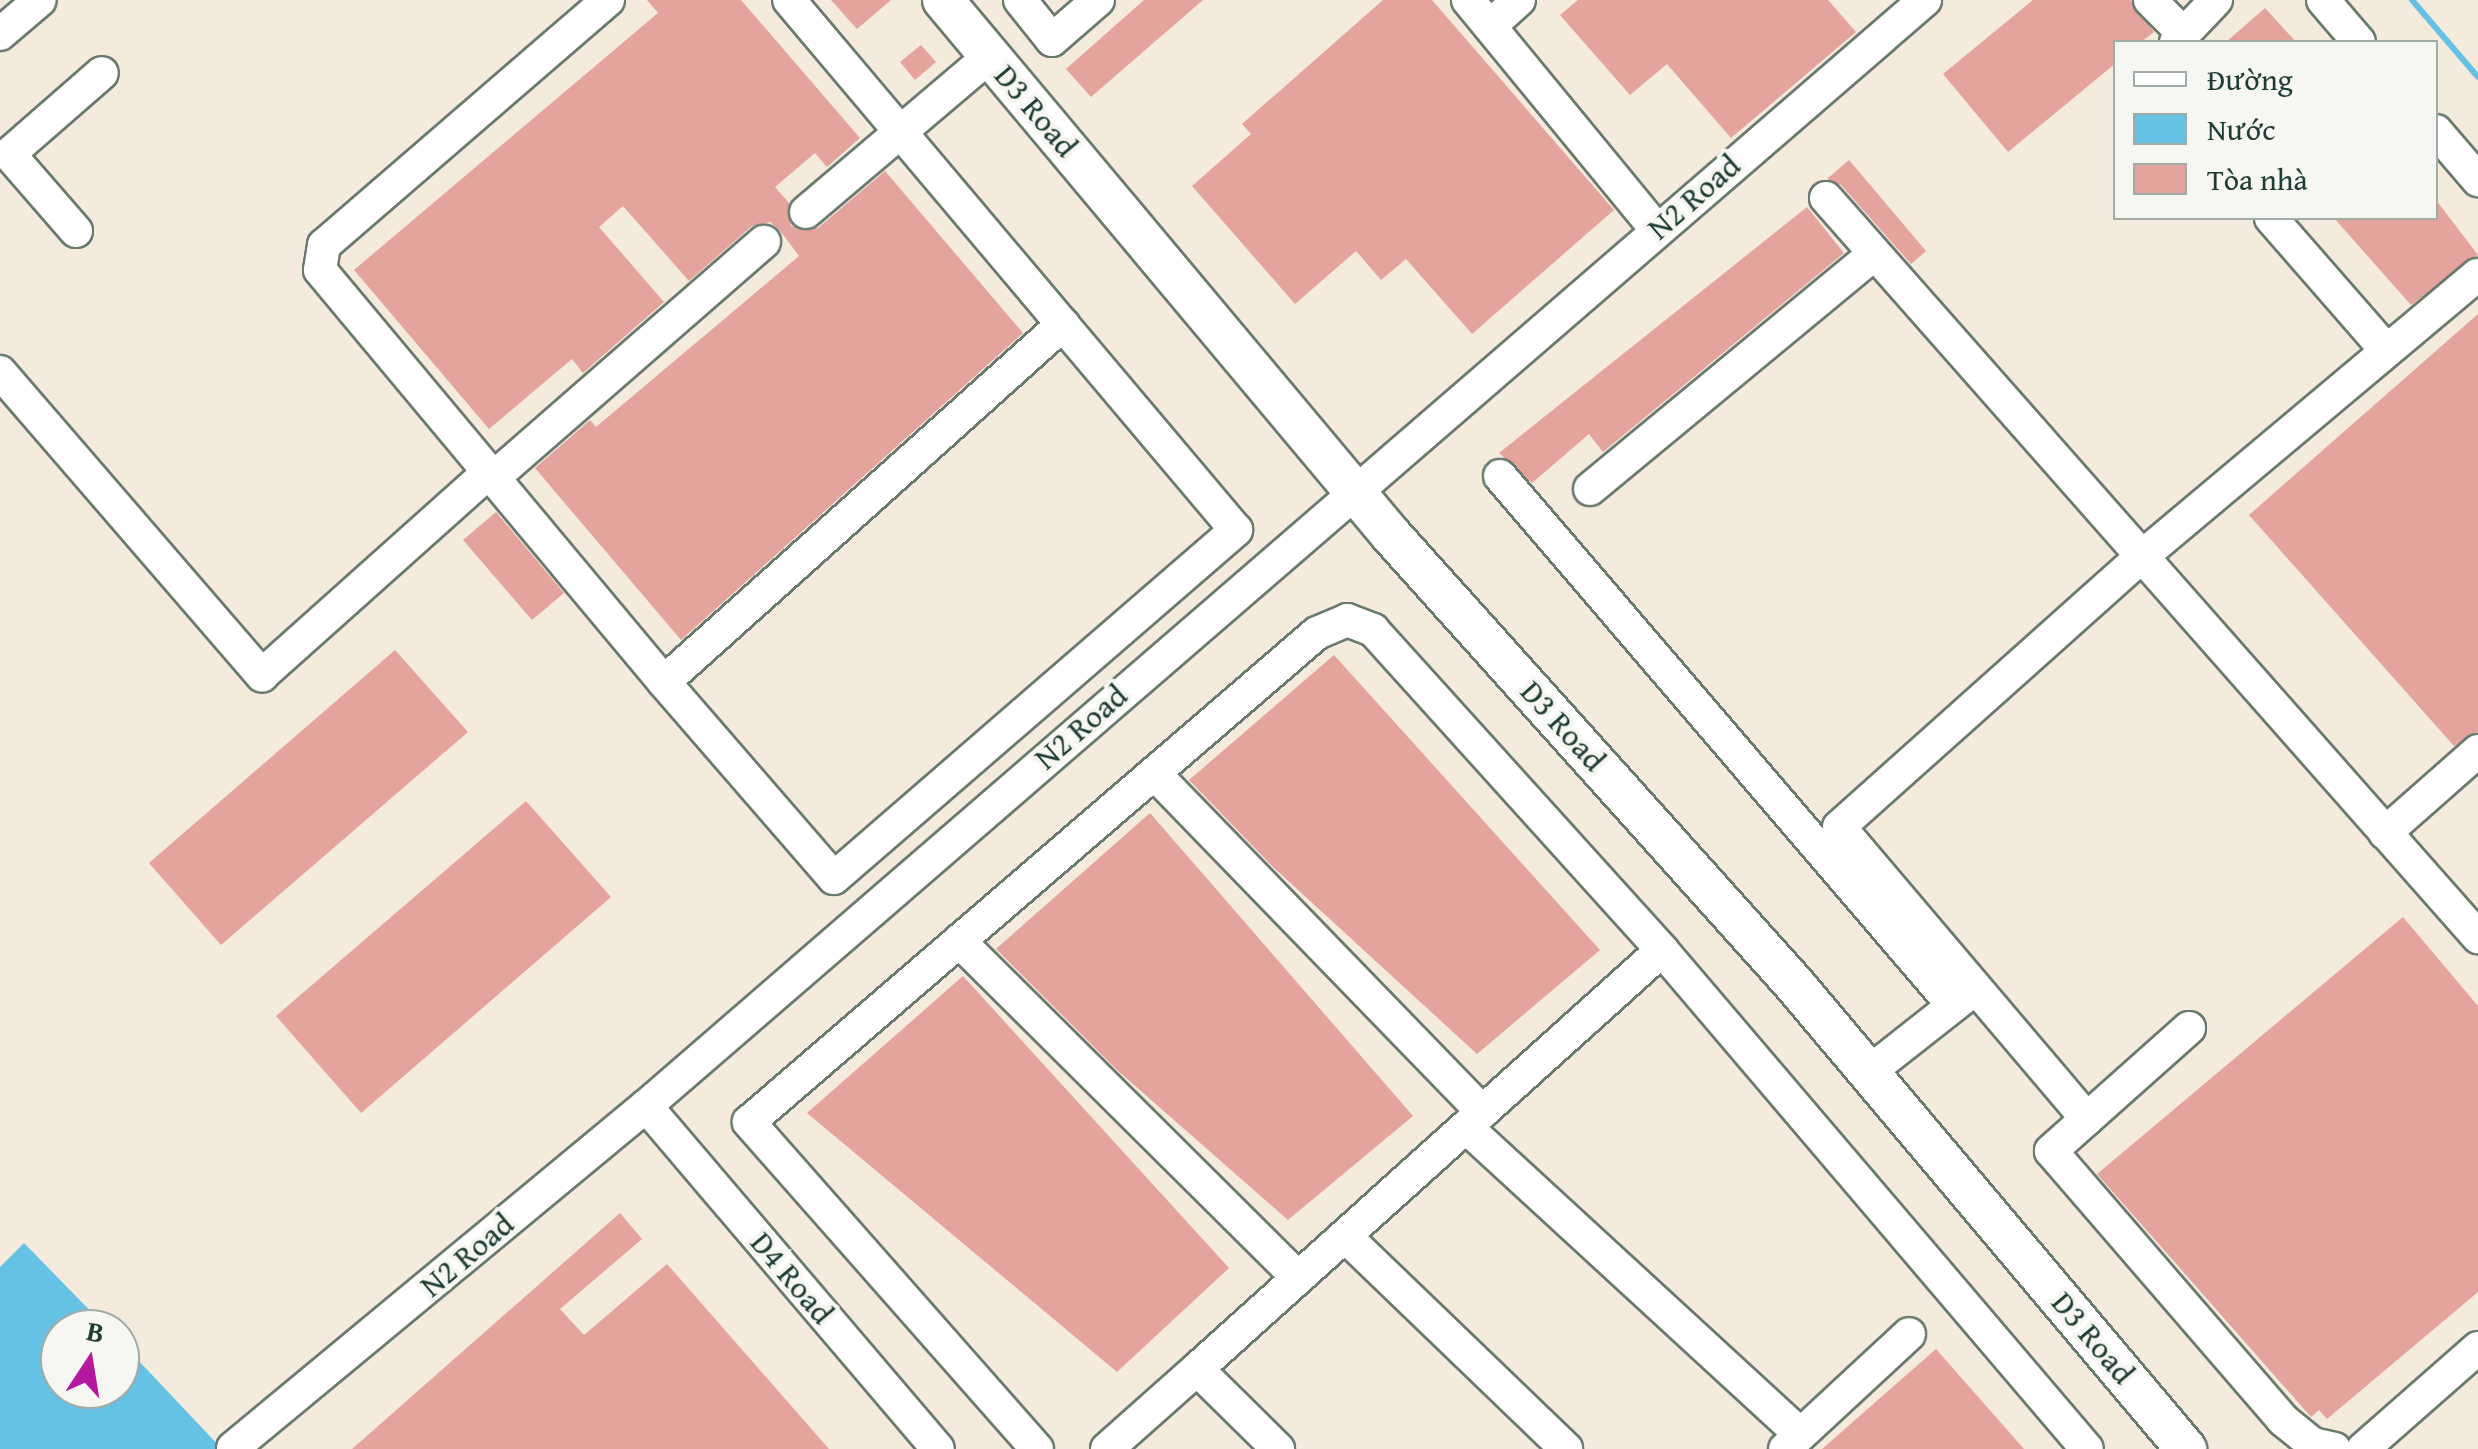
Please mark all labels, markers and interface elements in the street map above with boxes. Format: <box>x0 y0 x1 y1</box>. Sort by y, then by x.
legend <box>2113 40 2438 220</box>
street label: D3 Road <box>986 57 1086 165</box>
text: Đường <box>2207 57 2293 101</box>
text: Nước <box>2207 107 2276 151</box>
street label: N2 Road <box>1640 146 1748 248</box>
text: Tòa nhà <box>2207 157 2308 201</box>
street label: D3 Road <box>1512 673 1614 779</box>
street label: N2 Road <box>1027 676 1135 778</box>
street label: N2 Road <box>412 1205 522 1305</box>
street label: D4 Road <box>742 1224 842 1332</box>
street label: D3 Road <box>2043 1284 2143 1392</box>
north arrow <box>40 1309 140 1409</box>
text: B <box>83 1309 109 1353</box>

